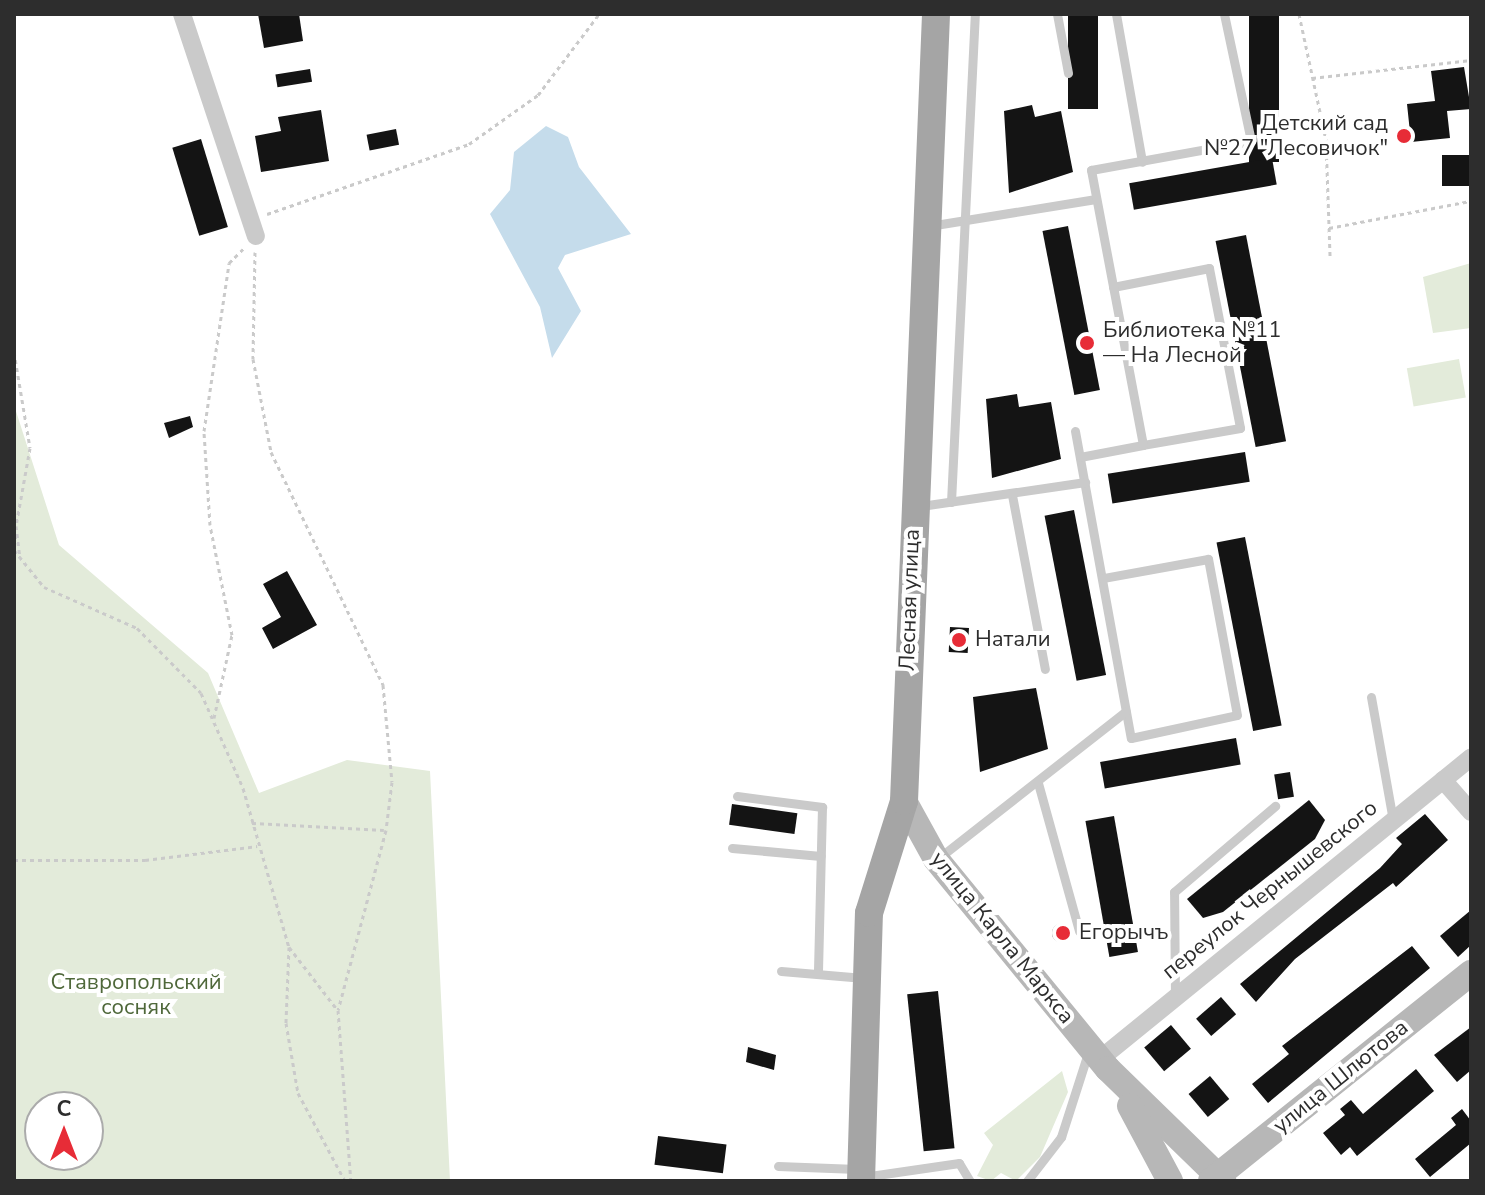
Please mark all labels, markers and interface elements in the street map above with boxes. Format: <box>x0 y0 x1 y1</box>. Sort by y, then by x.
place label: Детский сад №27 "Лесовичок" <box>1204 110 1388 162</box>
marker: Детский сад №27 "Лесовичок" <box>1395 127 1413 145</box>
place label: Библиотека №11 — На Лесной <box>1103 317 1281 368</box>
marker: Библиотека №11 — На Лесной <box>1078 334 1096 352</box>
street label: Лесная улица <box>894 528 926 672</box>
place label: Натали <box>975 627 1051 653</box>
marker: Натали <box>950 631 968 649</box>
street label: переулок Чернышевского <box>1157 795 1383 985</box>
street label: улица Карла Маркса <box>925 847 1079 1029</box>
place label: Егорычъ <box>1079 920 1169 946</box>
marker: Егорычъ <box>1054 924 1072 942</box>
park label: Ставропольский сосняк <box>50 969 222 1020</box>
street label: улица Шлютова <box>1268 1015 1414 1139</box>
north arrow <box>24 1091 104 1171</box>
text: С <box>57 1094 71 1124</box>

